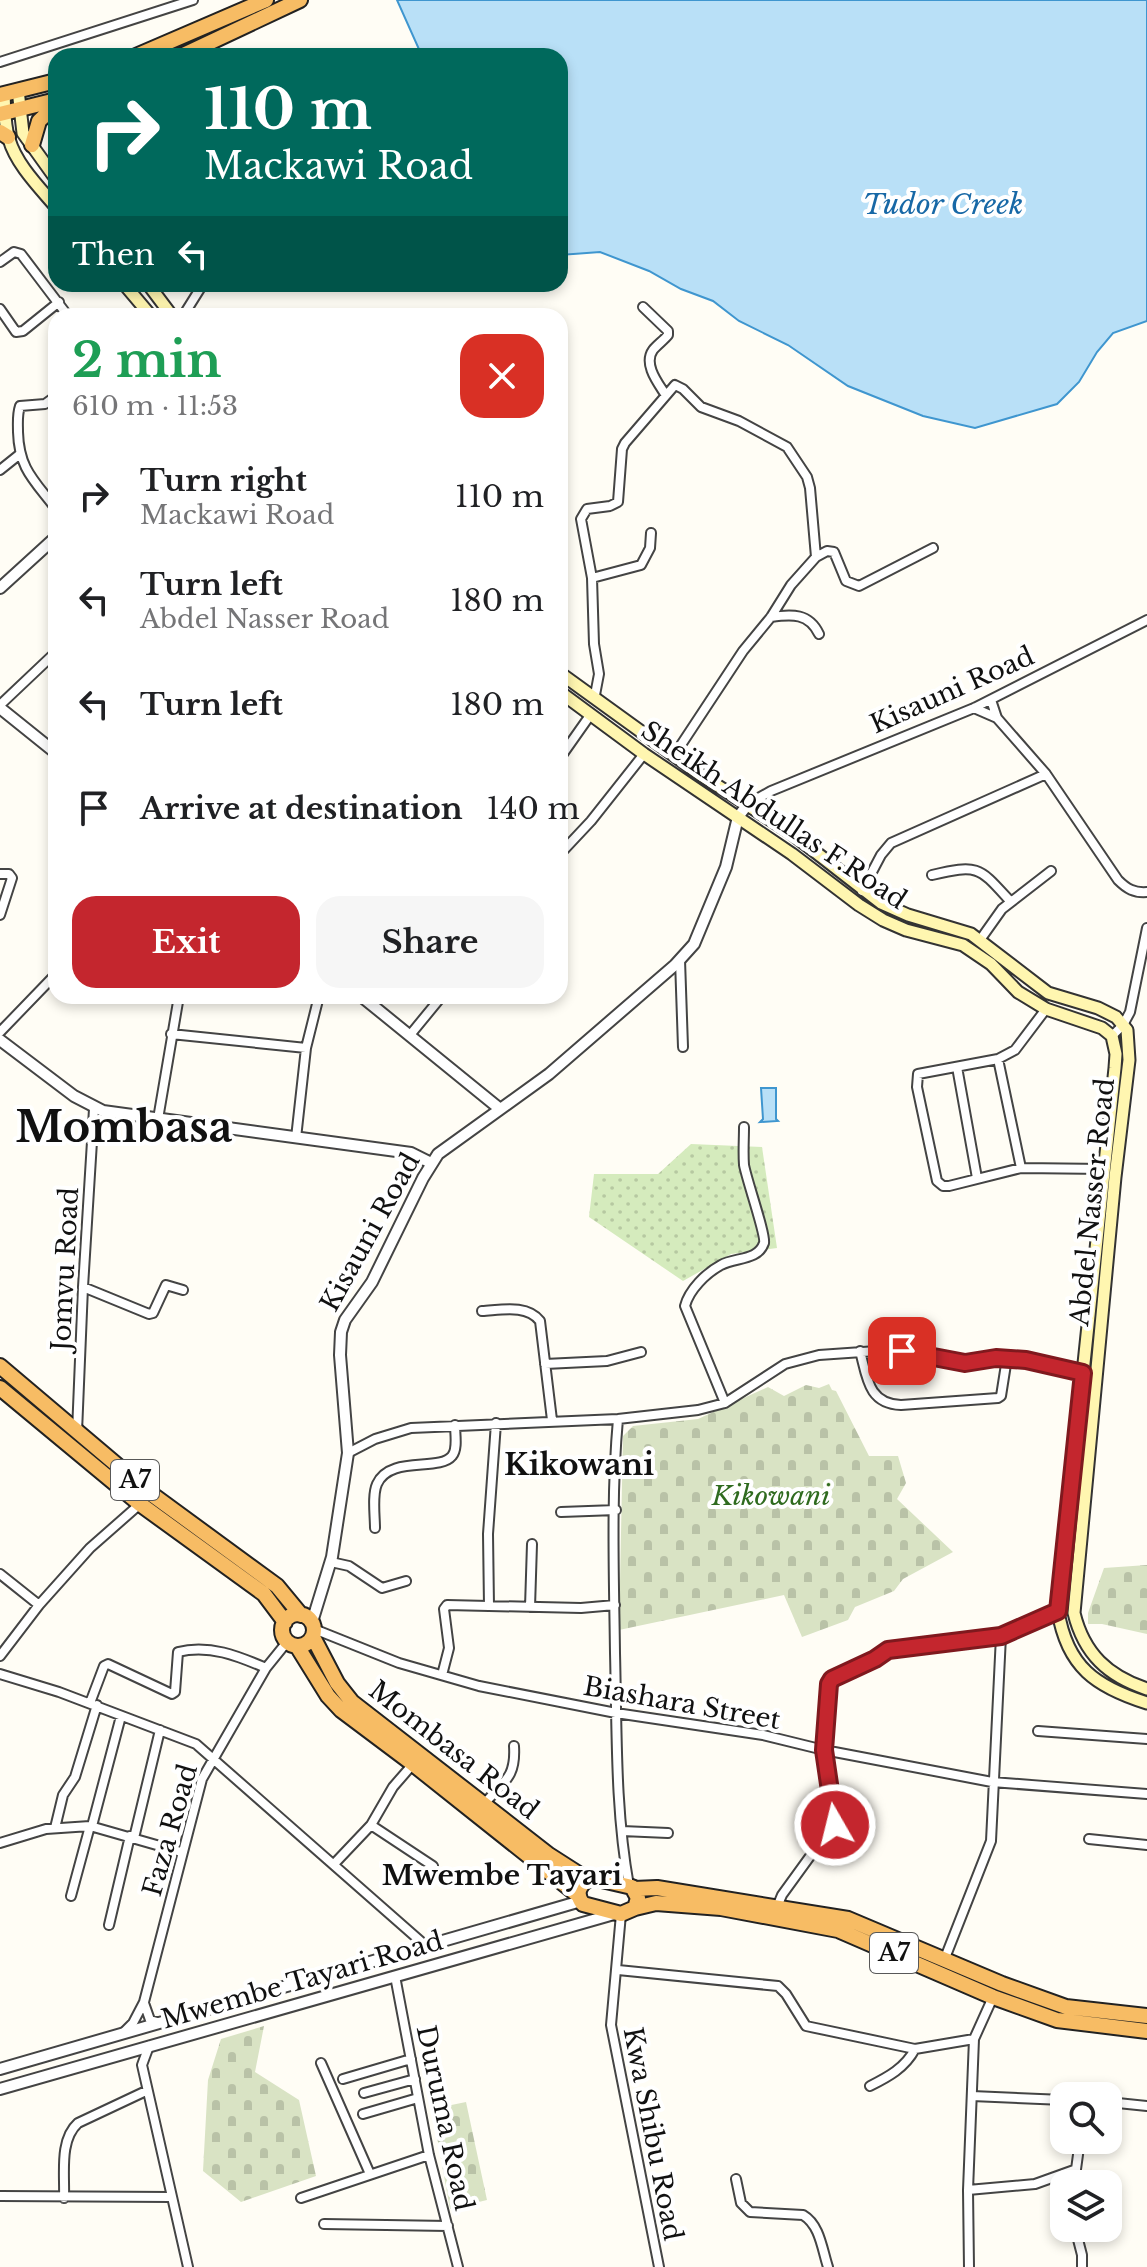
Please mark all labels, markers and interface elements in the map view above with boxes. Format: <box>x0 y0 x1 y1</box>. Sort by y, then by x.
text: 110 m <box>204 75 372 144</box>
icon: right <box>72 80 176 184</box>
text: Mackawi Road <box>204 144 473 189</box>
water label: Tudor Creek <box>863 187 1023 222</box>
icon: left <box>171 232 215 276</box>
text: Then <box>72 236 155 273</box>
text: 2 min <box>72 330 221 390</box>
button: close <box>460 334 544 418</box>
text: 610 m · 11:53 <box>72 390 238 422</box>
text: Turn right <box>140 462 307 499</box>
icon: right <box>72 474 116 518</box>
text: 110 m <box>455 478 544 515</box>
text: Mackawi Road <box>140 499 334 531</box>
text: Turn left <box>140 566 283 603</box>
icon: left <box>72 578 116 622</box>
text: 180 m <box>450 582 544 619</box>
text: Abdel Nasser Road <box>140 603 389 635</box>
street label: Kisauni Road <box>865 640 1039 740</box>
icon: left <box>72 682 116 726</box>
text: Turn left <box>140 686 283 723</box>
text: 180 m <box>450 686 544 723</box>
street label: Sheikh Abdullas F.Road <box>635 714 913 916</box>
icon: arrive <box>72 786 116 830</box>
text: Arrive at destination <box>140 790 463 827</box>
text: 140 m <box>487 790 580 827</box>
button: Exit <box>72 896 300 988</box>
button: Share <box>316 896 544 988</box>
street label: Abdel Nasser Road <box>1063 1076 1121 1329</box>
district label: Mombasa <box>15 1101 233 1153</box>
street label: Kisauni Road <box>313 1147 427 1317</box>
street label: Jomvu Road <box>45 1186 85 1355</box>
pin <box>868 1317 936 1385</box>
icon: arrive <box>880 1329 924 1373</box>
district label: Kikowani <box>504 1446 654 1483</box>
road number: A7 <box>111 1460 159 1500</box>
park label: Kikowani <box>711 1480 830 1512</box>
street label: Biashara Street <box>581 1670 783 1736</box>
street label: Mombasa Road <box>363 1674 545 1826</box>
street label: Faza Road <box>136 1760 204 1900</box>
position arrow <box>793 1783 877 1867</box>
district label: Mwembe Tayari <box>382 1858 622 1893</box>
street label: Mwembe Tayari Road <box>158 1924 446 2036</box>
road number: A7 <box>870 1933 918 1973</box>
street label: Duruma Road <box>410 2022 480 2214</box>
street label: Kwa Shibu Road <box>617 2025 689 2243</box>
map controls <box>1050 2082 1122 2242</box>
button: search <box>1050 2082 1122 2154</box>
button: layers <box>1050 2170 1122 2242</box>

